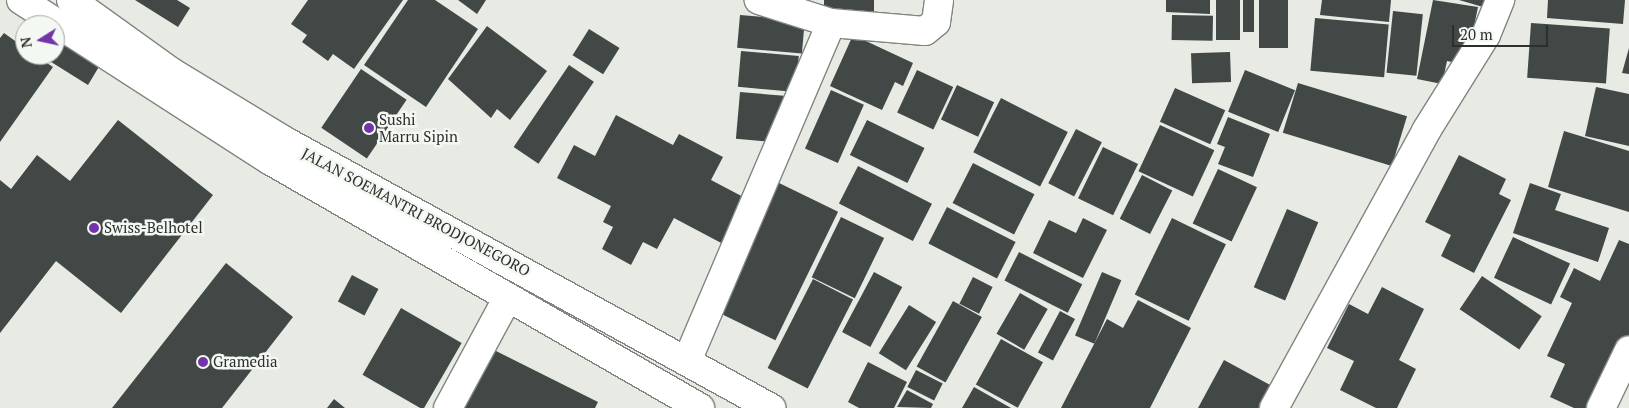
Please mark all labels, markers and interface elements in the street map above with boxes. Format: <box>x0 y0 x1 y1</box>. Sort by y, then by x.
north arrow <box>15 15 65 65</box>
scale bar <box>1454 15 1550 47</box>
text: 20 m <box>1460 24 1493 44</box>
text: N <box>15 36 36 49</box>
place label: Sushi Marru Sipin <box>379 110 458 145</box>
marker: Sushi Marru Sipin <box>363 122 375 134</box>
street label: JALAN SOEMANTRI BRODJONEGORO <box>299 144 533 280</box>
place label: Swiss-Belhotel <box>104 219 203 237</box>
marker: Swiss-Belhotel <box>88 222 100 234</box>
place label: Gramedia <box>213 353 278 371</box>
marker: Gramedia <box>197 356 209 368</box>

